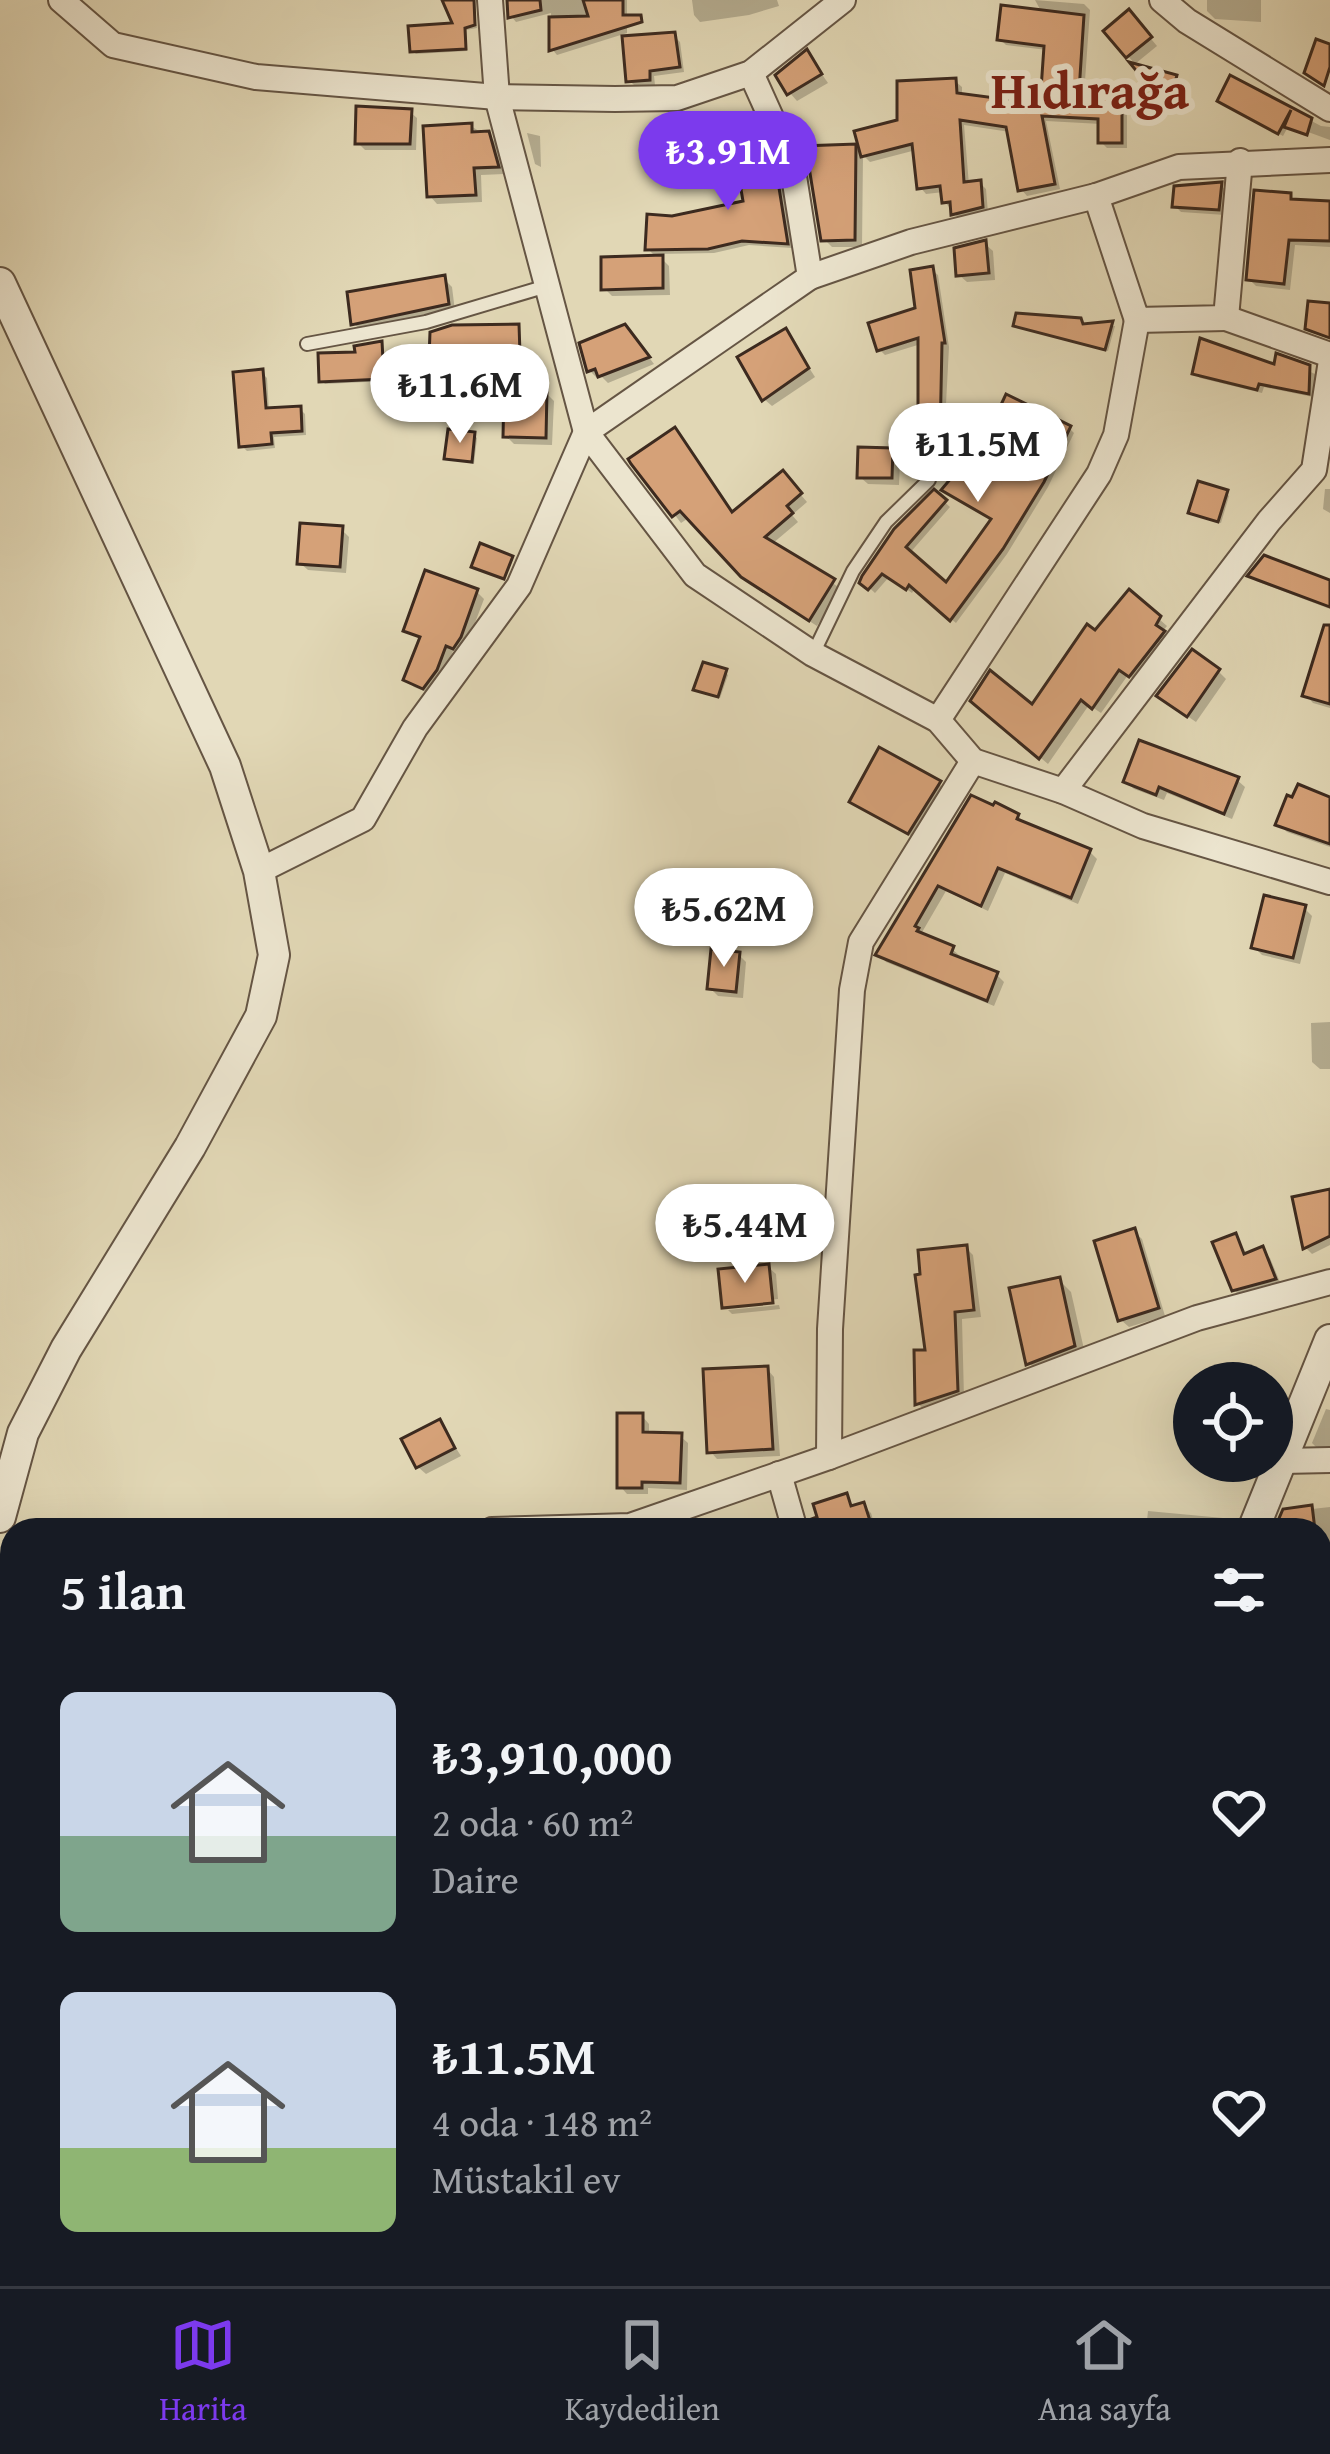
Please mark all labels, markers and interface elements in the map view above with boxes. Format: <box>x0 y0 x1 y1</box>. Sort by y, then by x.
district label: Hıdırağa <box>991 52 1190 127</box>
pin: ₺3.91M <box>630 111 826 213</box>
text: ₺3.91M <box>665 121 791 178</box>
pin: ₺11.6M <box>362 344 558 446</box>
text: ₺11.6M <box>397 354 523 411</box>
pin: ₺11.5M <box>880 403 1076 505</box>
text: ₺11.5M <box>915 413 1041 470</box>
pin: ₺5.62M <box>626 868 822 970</box>
text: ₺5.62M <box>661 878 787 935</box>
pin: ₺5.44M <box>647 1184 843 1286</box>
text: ₺5.44M <box>682 1194 808 1251</box>
map controls <box>1173 1362 1293 1482</box>
button: locate <box>1173 1362 1293 1482</box>
text: 5 ilan <box>60 1553 186 1628</box>
icon: filters <box>1206 1557 1272 1623</box>
text: ₺3,910,000 <box>432 1718 672 1793</box>
icon: home <box>156 1740 300 1884</box>
icon: heart <box>1206 1779 1272 1845</box>
text: 2 oda · 60 m² <box>432 1793 633 1850</box>
text: Daire <box>432 1850 519 1907</box>
text: ₺11.5M <box>432 2018 596 2093</box>
icon: home <box>156 2040 300 2184</box>
icon: heart <box>1206 2079 1272 2145</box>
text: 4 oda · 148 m² <box>432 2093 652 2150</box>
text: Müstakil ev <box>432 2150 621 2207</box>
tab: Harita <box>159 2312 247 2432</box>
tab: Kaydedilen <box>565 2312 720 2432</box>
tab: Ana sayfa <box>1038 2312 1171 2432</box>

